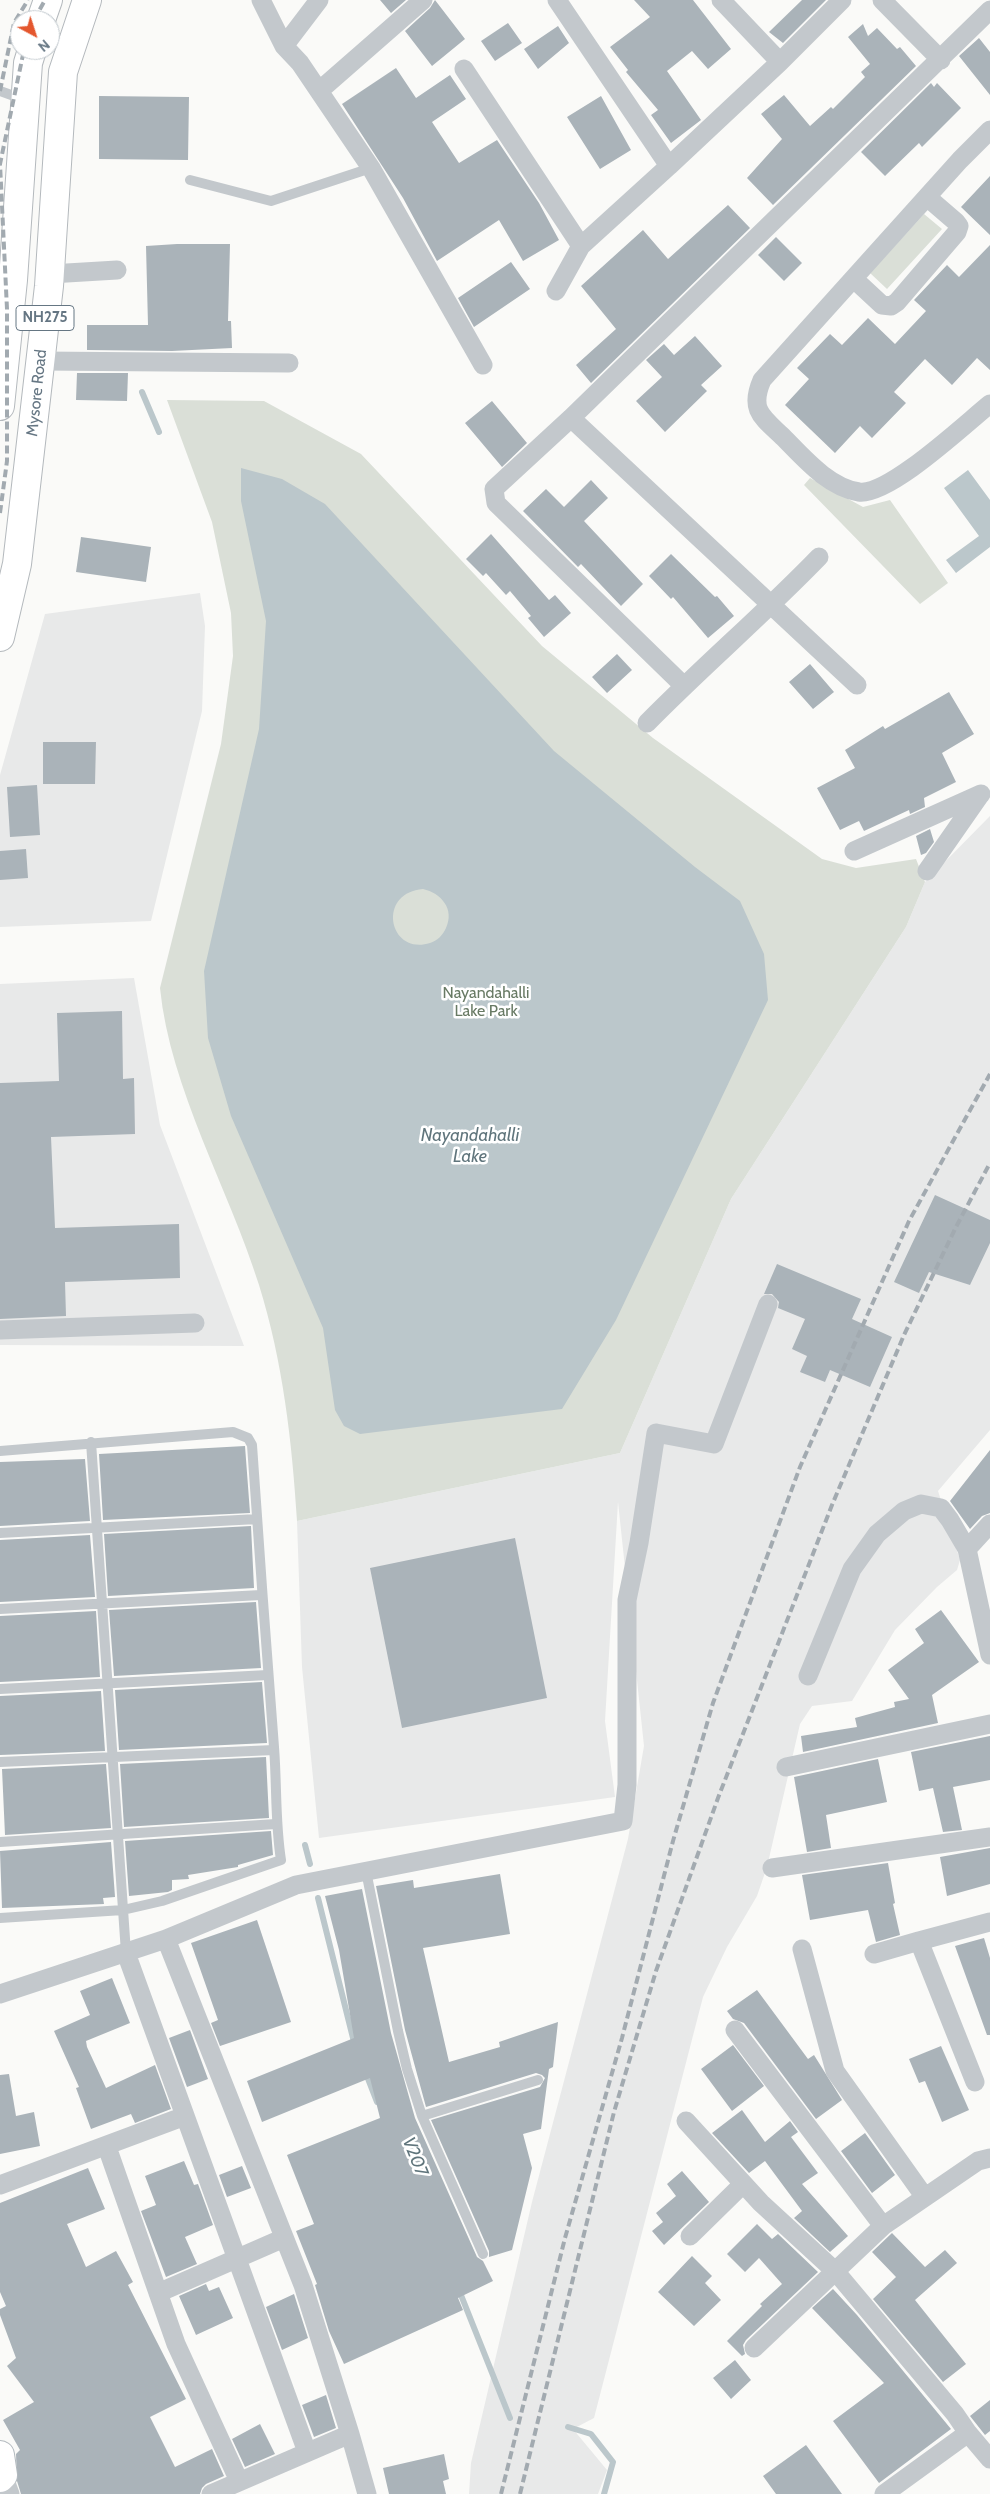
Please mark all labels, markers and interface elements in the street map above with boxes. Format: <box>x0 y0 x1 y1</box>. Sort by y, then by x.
north arrow <box>10 10 60 60</box>
text: N <box>34 36 54 56</box>
road number: NH275 <box>16 306 74 330</box>
street label: Mysore Road <box>23 349 51 437</box>
park label: Nayandahalli Lake Park <box>443 983 529 1021</box>
water label: Nayandahalli Lake <box>421 1125 519 1168</box>
water label: V207 <box>397 2134 433 2180</box>

